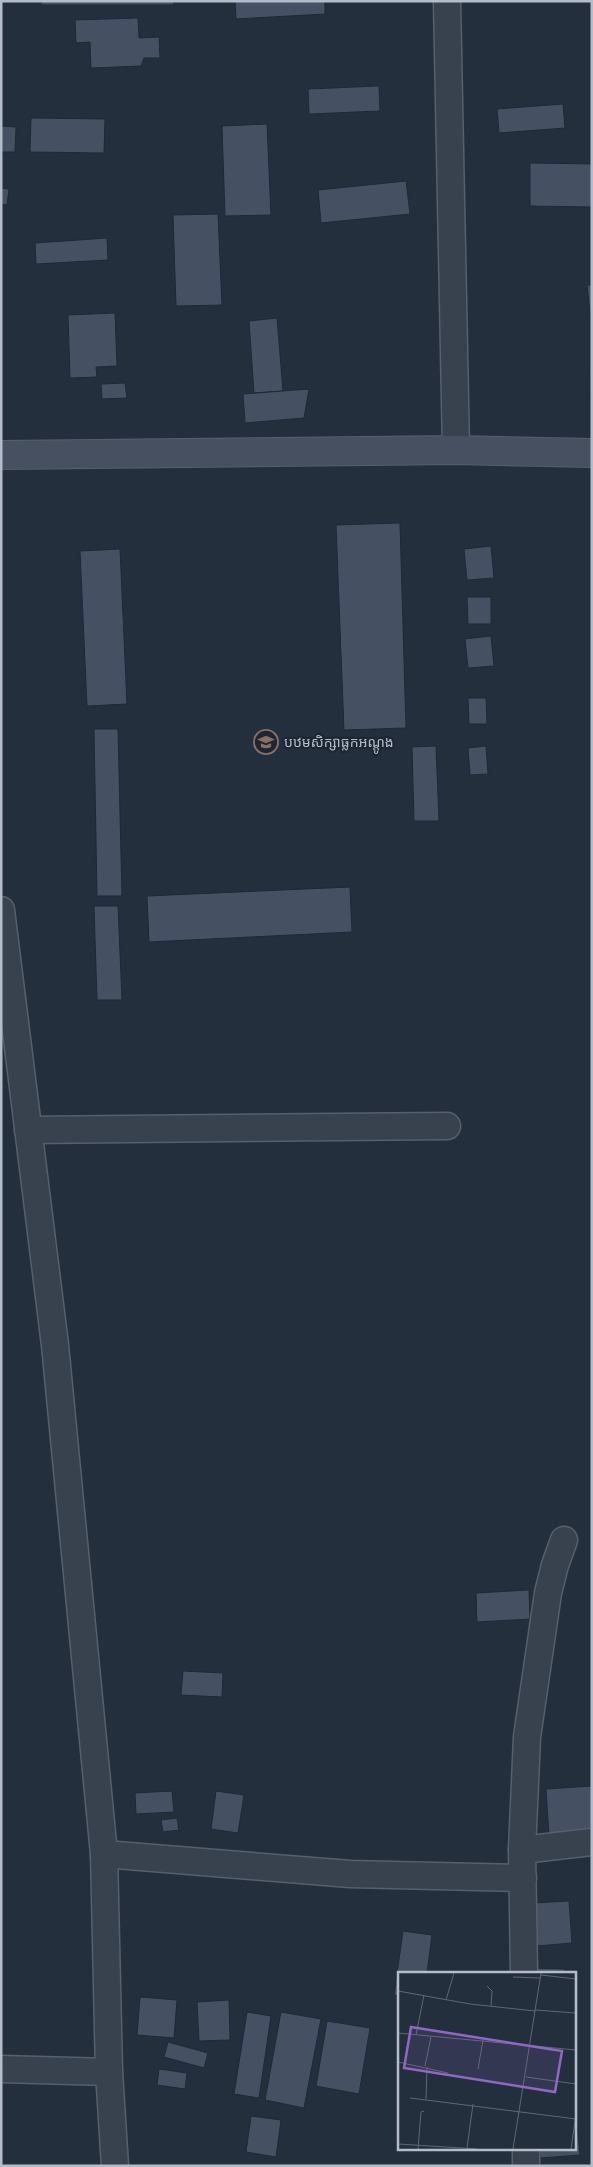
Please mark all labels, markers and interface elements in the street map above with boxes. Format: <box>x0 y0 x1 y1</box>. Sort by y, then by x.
school or university icon: បឋមសិក្សាធ្លកអណ្តូង <box>253 729 279 755</box>
place label: បឋមសិក្សាធ្លកអណ្តូង <box>284 733 394 754</box>
inset map <box>398 1972 576 2150</box>

